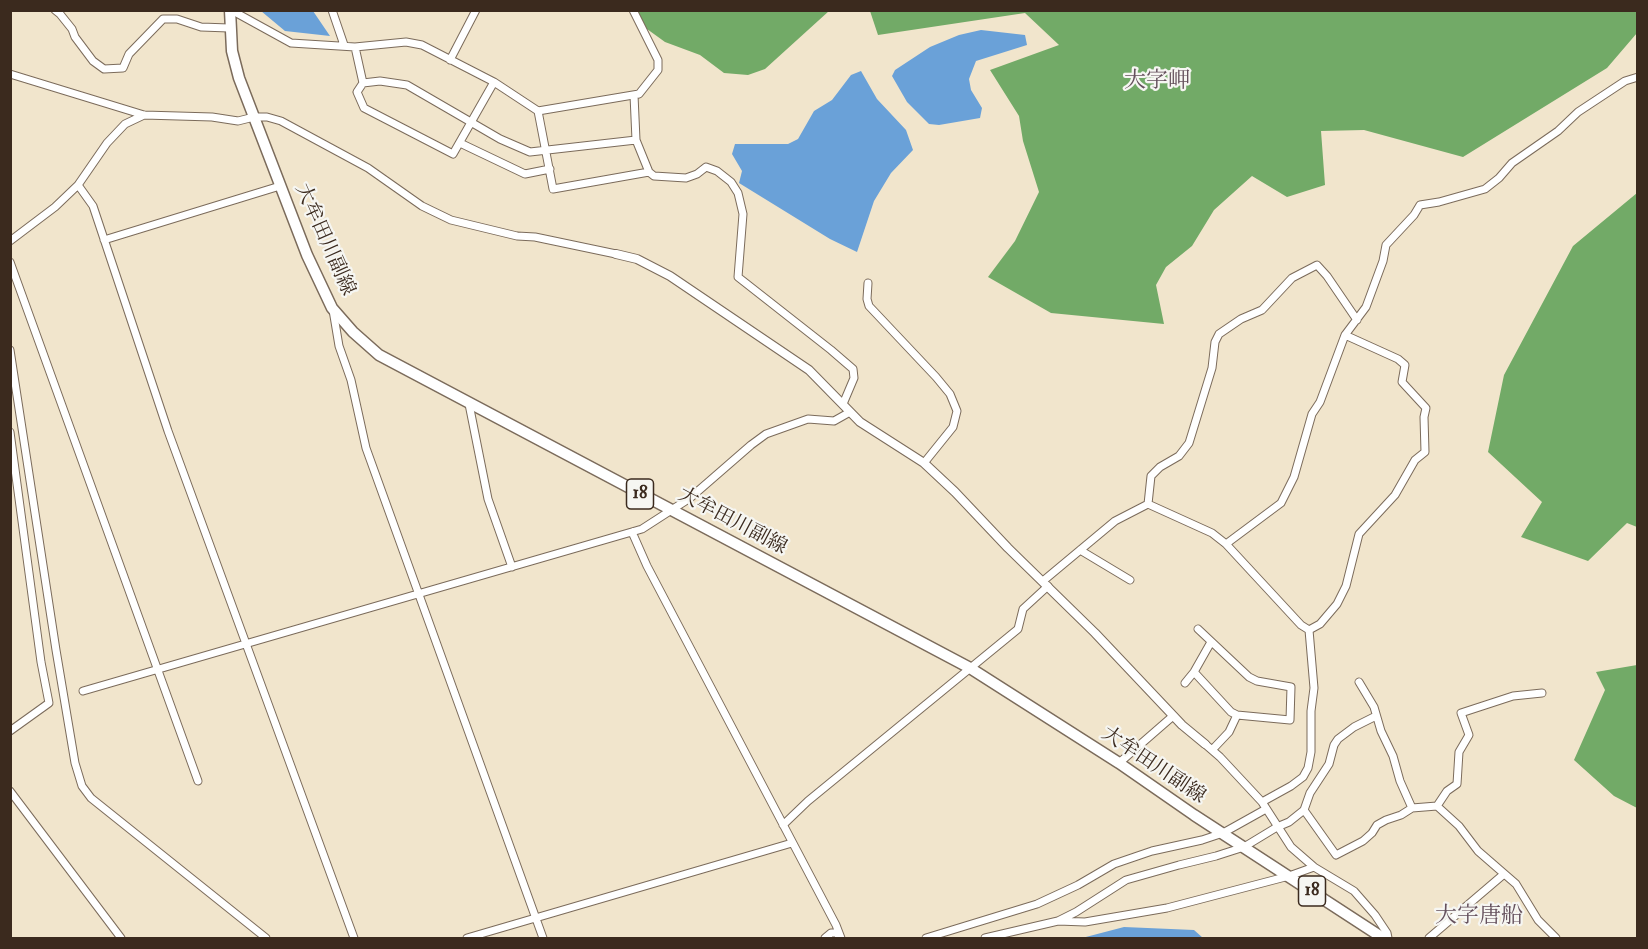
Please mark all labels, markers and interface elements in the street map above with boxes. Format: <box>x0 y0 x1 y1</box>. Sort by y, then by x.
district label: 大字岬 <box>1124 69 1190 95</box>
street label: 大牟田川副線 <box>289 180 359 300</box>
road number: 18 <box>626 479 654 509</box>
street label: 大牟田川副線 <box>673 483 791 561</box>
street label: 大牟田川副線 <box>1097 723 1209 809</box>
road number: 18 <box>1298 876 1326 906</box>
district label: 大字唐船 <box>1435 904 1523 930</box>

